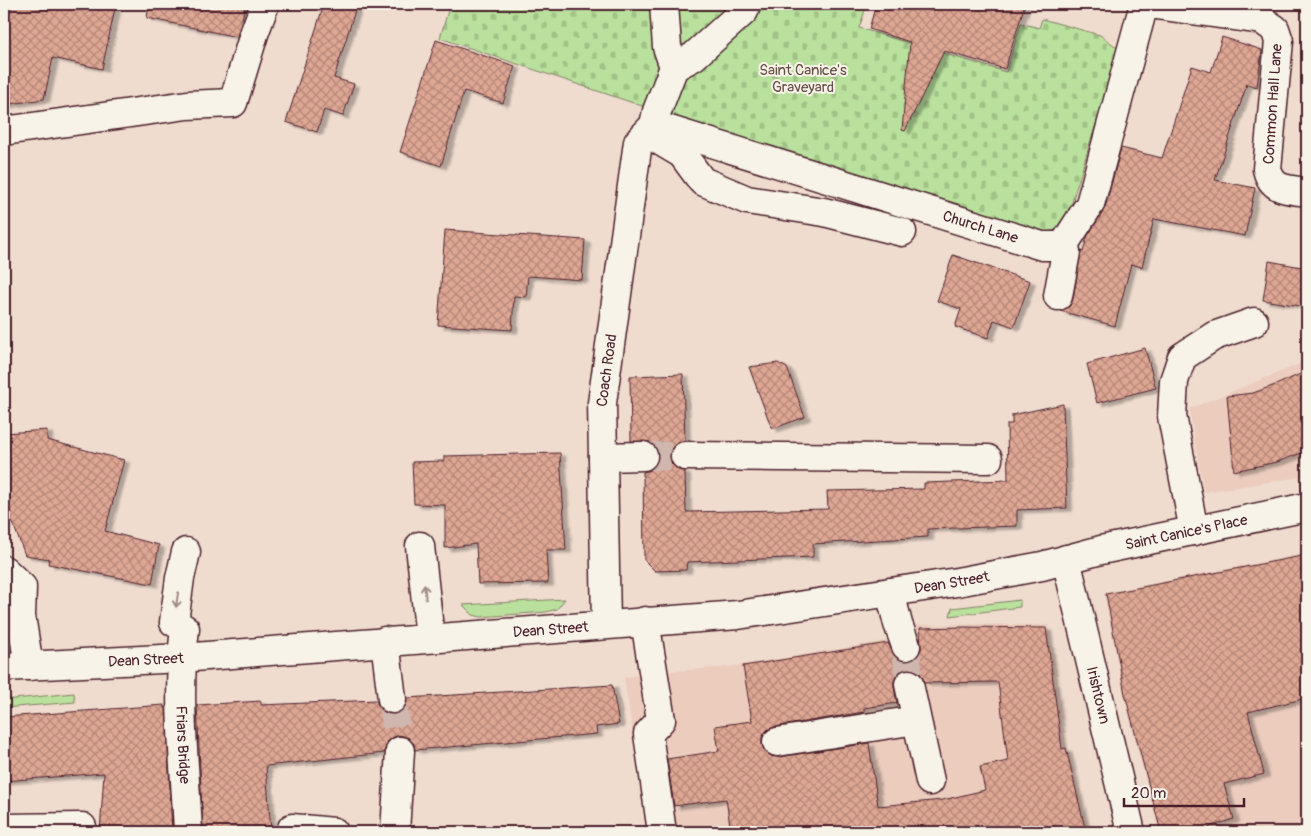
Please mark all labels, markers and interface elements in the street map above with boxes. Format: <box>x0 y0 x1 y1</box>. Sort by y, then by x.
street label: Common Hall Lane <box>1259 42 1287 165</box>
park label: Saint Canice's Graveyard <box>759 61 847 97</box>
street label: Church Lane <box>940 206 1021 248</box>
street label: Coach Road <box>592 333 621 408</box>
street label: Saint Canice's Place <box>1123 510 1250 554</box>
street label: Dean Street <box>913 566 992 598</box>
one-way arrow <box>420 584 429 600</box>
one-way arrow <box>172 591 182 607</box>
street label: Dean Street <box>512 617 590 642</box>
street label: Dean Street <box>107 648 185 671</box>
street label: Irishtown <box>1082 664 1114 726</box>
street label: Friars Bridge <box>172 705 195 785</box>
scale bar <box>1124 776 1244 808</box>
text: 20 m <box>1131 784 1166 803</box>

